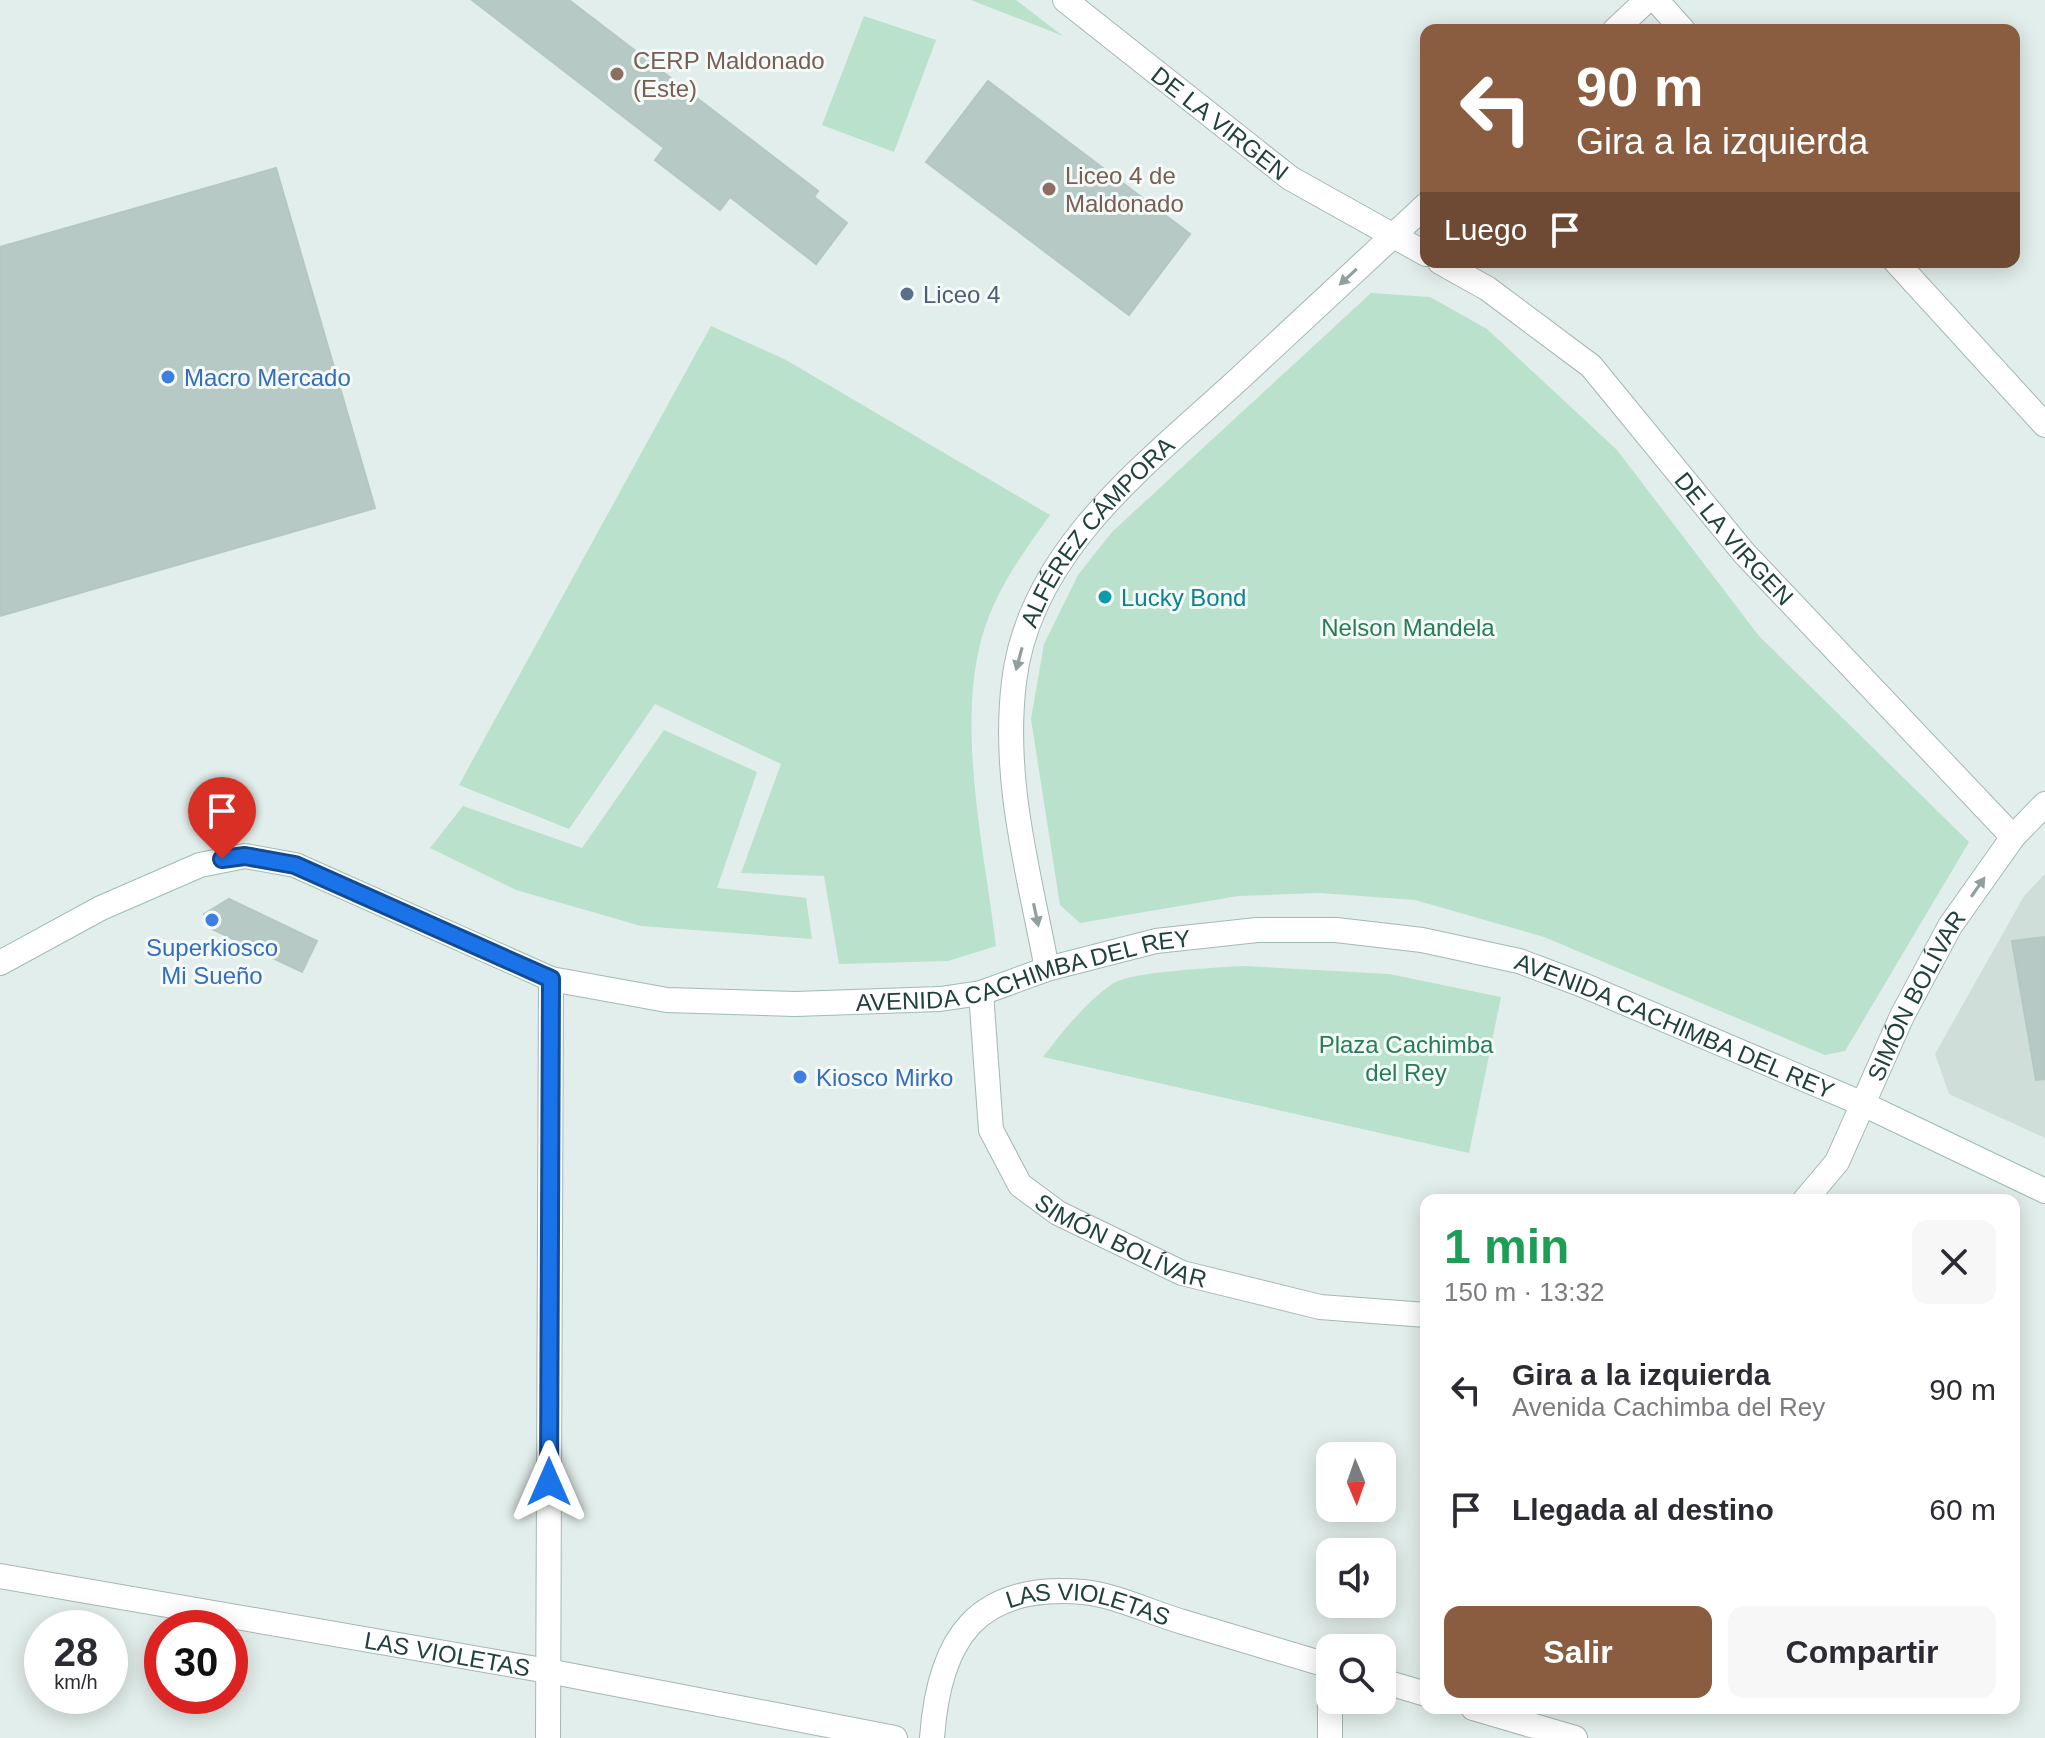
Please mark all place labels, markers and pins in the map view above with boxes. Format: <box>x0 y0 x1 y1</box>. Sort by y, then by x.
place label: CERP Maldonado (Este) <box>633 47 825 102</box>
marker: CERP Maldonado (Este) <box>608 65 626 83</box>
place label: Liceo 4 de Maldonado <box>1065 162 1184 217</box>
marker: Liceo 4 de Maldonado <box>1040 180 1058 198</box>
place label: Liceo 4 <box>923 281 1000 308</box>
marker: Liceo 4 <box>898 285 916 303</box>
place label: Macro Mercado <box>184 364 351 391</box>
marker: Macro Mercado <box>159 368 177 386</box>
place label: Lucky Bond <box>1121 584 1246 611</box>
marker: Lucky Bond <box>1096 588 1114 606</box>
pin <box>188 777 256 859</box>
marker: Superkiosco Mi Sueño <box>203 911 221 929</box>
place label: Superkiosco Mi Sueño <box>146 934 278 989</box>
place label: Kiosco Mirko <box>816 1064 953 1091</box>
marker: Kiosco Mirko <box>791 1068 809 1086</box>

